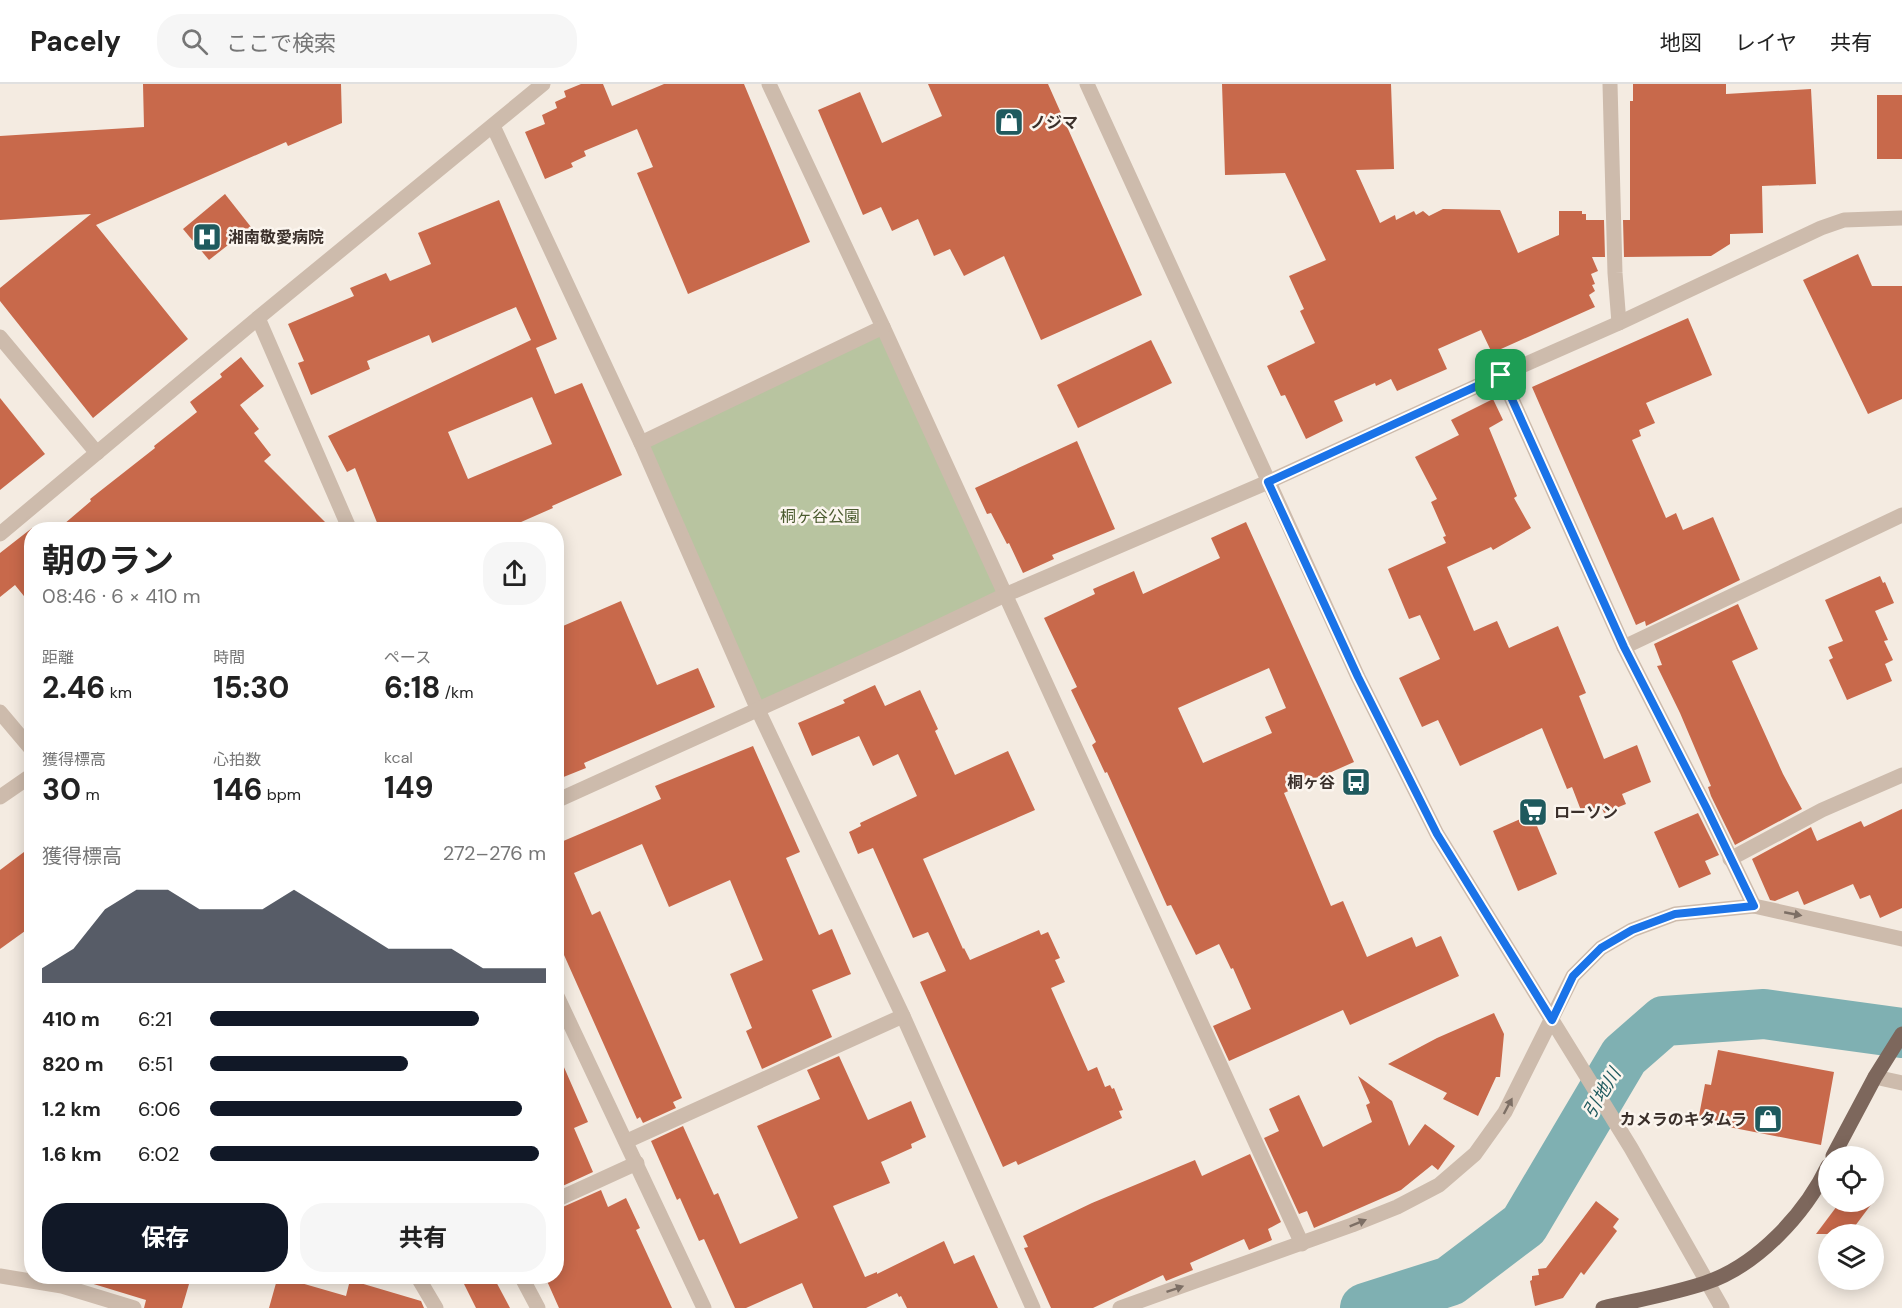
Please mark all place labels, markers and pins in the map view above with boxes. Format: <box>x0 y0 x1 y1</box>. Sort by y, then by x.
shop icon: ノジマ <box>993 106 1025 138</box>
place label: ノジマ <box>1030 112 1078 133</box>
hospital icon: 湘南敬愛病院 <box>191 221 223 253</box>
place label: 湘南敬愛病院 <box>228 227 324 248</box>
pin <box>1475 349 1526 400</box>
bus stop icon: 桐ヶ谷 <box>1340 766 1372 798</box>
place label: 桐ヶ谷 <box>1287 772 1335 793</box>
supermarket icon: ローソン <box>1517 796 1549 828</box>
place label: ローソン <box>1554 802 1618 823</box>
shop icon: カメラのキタムラ <box>1752 1103 1784 1135</box>
place label: カメラのキタムラ <box>1620 1109 1747 1130</box>

